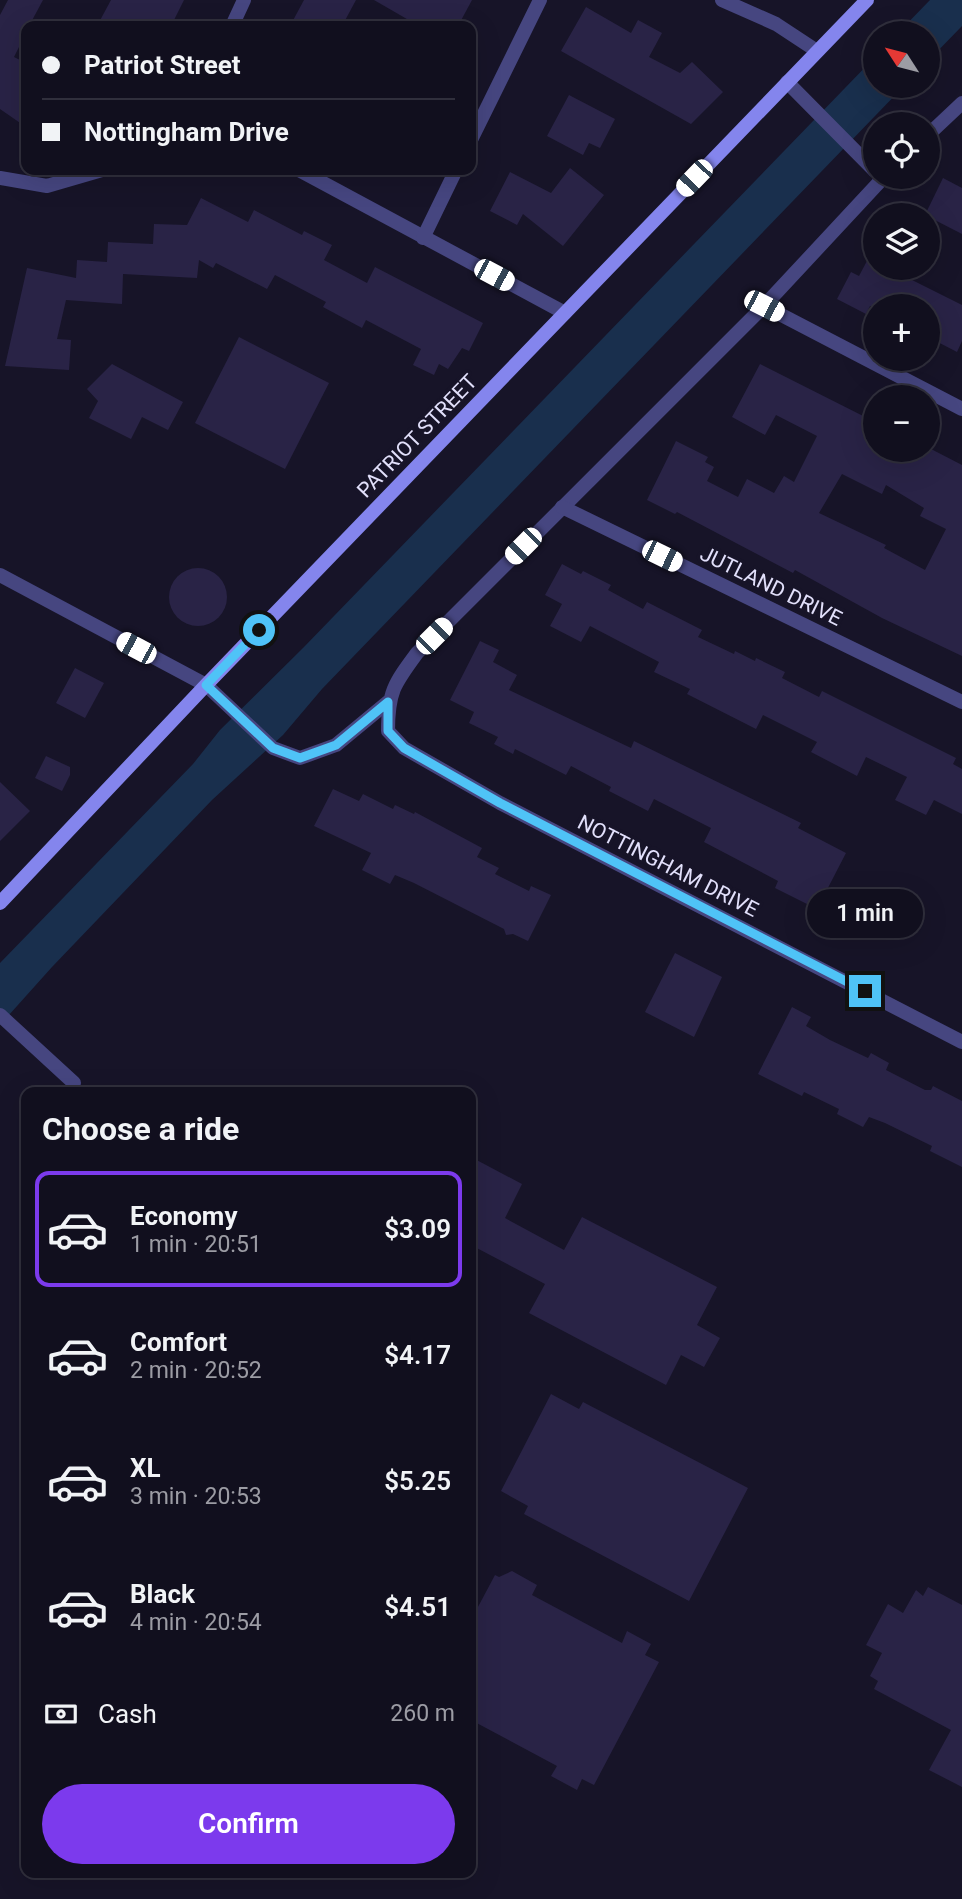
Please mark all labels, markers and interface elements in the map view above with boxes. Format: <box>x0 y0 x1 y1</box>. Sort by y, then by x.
north arrow <box>863 21 940 98</box>
map controls <box>863 21 940 462</box>
text: Patriot Street <box>84 50 241 80</box>
button: locate <box>863 112 940 189</box>
text: Nottingham Drive <box>84 117 289 147</box>
car <box>672 156 717 200</box>
button: layers <box>863 203 940 280</box>
car <box>471 256 518 294</box>
car <box>741 287 788 325</box>
button: + <box>863 294 940 371</box>
street label: PATRIOT STREET <box>352 369 482 502</box>
button: − <box>863 385 940 462</box>
car <box>501 524 546 568</box>
car <box>639 537 686 575</box>
street label: JUTLAND DRIVE <box>696 541 846 631</box>
route start <box>243 614 275 646</box>
car <box>412 614 457 658</box>
car <box>113 629 160 667</box>
street label: NOTTINGHAM DRIVE <box>574 810 762 922</box>
callout: 1 min <box>807 890 923 939</box>
text: 1 min <box>836 900 894 927</box>
route end <box>849 975 881 1007</box>
text: Choose a ride <box>42 1110 239 1148</box>
icon: car <box>46 1198 109 1261</box>
text: Economy <box>130 1201 237 1231</box>
text: $3.09 <box>384 1214 451 1244</box>
text: 1 min · 20:51 <box>130 1231 262 1258</box>
icon: car <box>46 1324 109 1387</box>
text: Comfort <box>130 1327 227 1357</box>
text: $4.17 <box>384 1340 451 1370</box>
text: 2 min · 20:52 <box>130 1357 262 1384</box>
icon: car <box>46 1450 109 1513</box>
text: XL <box>130 1453 161 1483</box>
text: $5.25 <box>384 1466 451 1496</box>
text: 3 min · 20:53 <box>130 1483 262 1510</box>
icon: car <box>46 1576 109 1639</box>
text: Black <box>130 1579 195 1609</box>
text: $4.51 <box>384 1592 451 1622</box>
text: 4 min · 20:54 <box>130 1609 262 1636</box>
icon: cash <box>42 1695 80 1733</box>
text: Cash <box>98 1699 157 1729</box>
text: 260 m <box>390 1700 455 1727</box>
button: Confirm <box>42 1784 455 1864</box>

